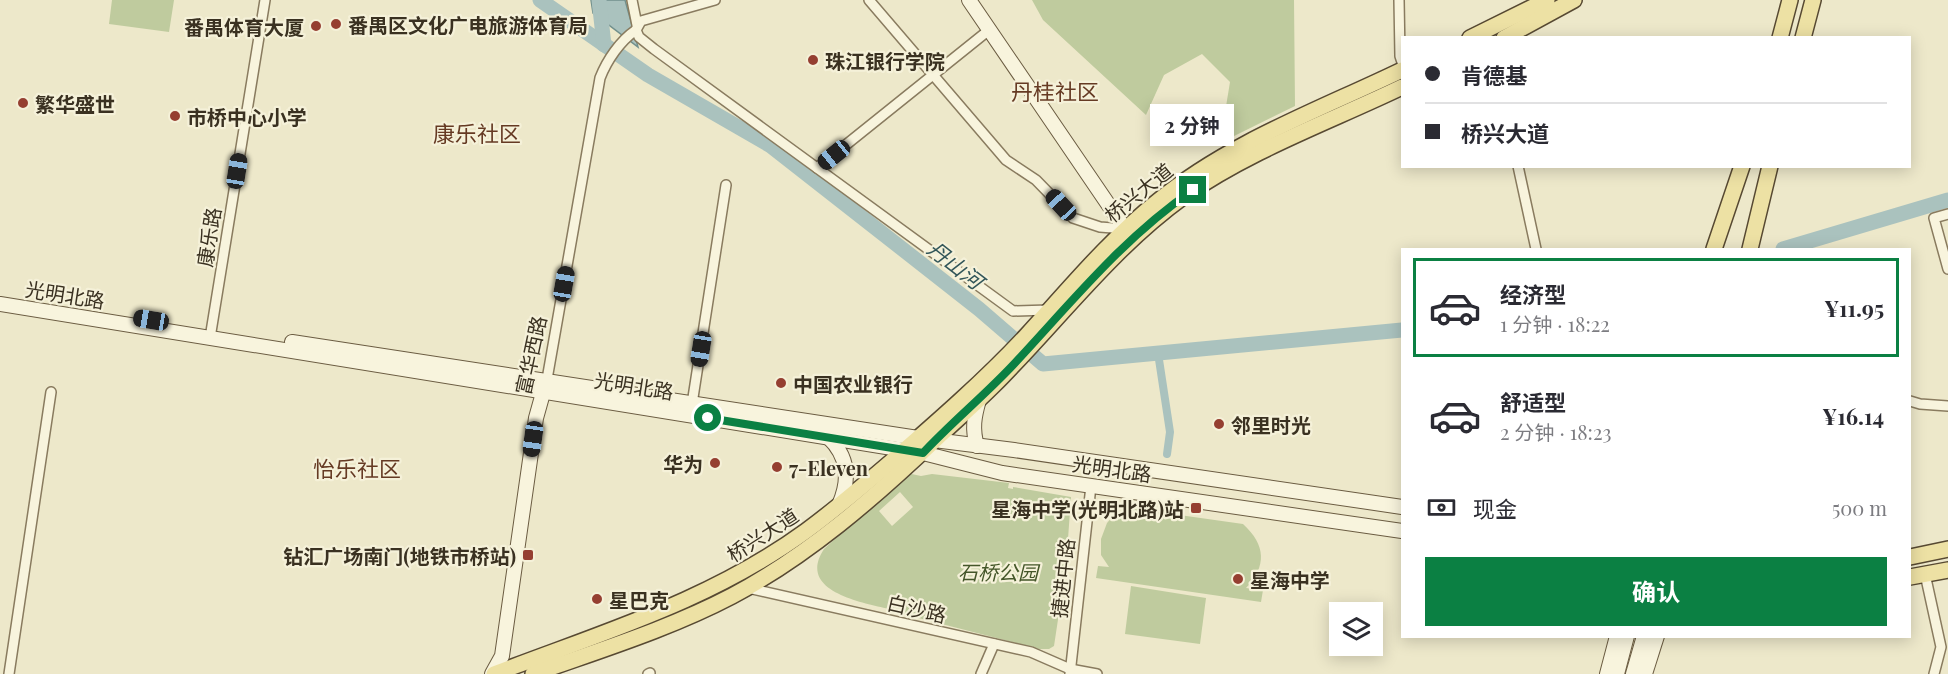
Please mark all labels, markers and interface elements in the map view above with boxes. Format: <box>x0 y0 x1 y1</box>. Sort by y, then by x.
place label: 番禺区文化广电旅游体育局 <box>348 11 588 38</box>
place label: 番禺体育大厦 <box>184 13 304 40</box>
marker: 番禺区文化广电旅游体育局 <box>329 17 343 31</box>
marker: 番禺体育大厦 <box>309 19 323 33</box>
place label: 珠江银行学院 <box>825 47 945 74</box>
marker: 珠江银行学院 <box>806 53 820 67</box>
text: 肯德基 <box>1461 60 1527 90</box>
district label: 丹桂社区 <box>1011 76 1099 106</box>
place label: 繁华盛世 <box>35 90 115 117</box>
marker: 繁华盛世 <box>16 96 30 110</box>
place label: 市桥中心小学 <box>187 103 307 130</box>
callout: 2 分钟 <box>1151 103 1235 145</box>
marker: 市桥中心小学 <box>168 109 182 123</box>
text: 2 分钟 <box>1165 111 1219 138</box>
district label: 康乐社区 <box>433 118 521 148</box>
text: 桥兴大道 <box>1461 118 1549 148</box>
car <box>814 137 854 173</box>
car <box>225 152 249 190</box>
street label: 桥兴大道 <box>1098 156 1178 228</box>
route end <box>1179 176 1206 203</box>
car <box>1042 186 1080 224</box>
street label: 康乐路 <box>190 205 226 269</box>
water label: 丹山河 <box>923 234 993 297</box>
car <box>552 265 576 303</box>
street label: 光明北路 <box>23 274 107 314</box>
text: 经济型 <box>1500 279 1566 309</box>
icon: car <box>1428 281 1482 335</box>
text: ¥11.95 <box>1824 293 1884 323</box>
car <box>132 308 170 332</box>
text: 1 分钟 · 18:22 <box>1500 310 1610 337</box>
street label: 富华西路 <box>508 313 552 397</box>
car <box>689 330 713 368</box>
street label: 光明北路 <box>592 365 676 405</box>
place label: 中国农业银行 <box>793 370 913 397</box>
marker: 中国农业银行 <box>774 376 788 390</box>
text: 舒适型 <box>1500 387 1566 417</box>
icon: car <box>1428 389 1482 443</box>
text: ¥16.14 <box>1822 401 1884 431</box>
route start <box>694 404 721 431</box>
place label: 邻里时光 <box>1231 411 1311 438</box>
marker: 邻里时光 <box>1212 417 1226 431</box>
text: 2 分钟 · 18:23 <box>1500 418 1612 445</box>
car <box>522 420 544 458</box>
street label: 光明北路 <box>1071 449 1153 487</box>
place label: 华为 <box>663 450 703 477</box>
district label: 怡乐社区 <box>313 453 401 483</box>
place label: 7-Eleven <box>789 454 869 481</box>
marker: 华为 <box>708 456 722 470</box>
marker: 7-Eleven <box>770 460 784 474</box>
icon: cash <box>1425 491 1458 524</box>
text: 现金 <box>1473 493 1517 523</box>
text: 500 m <box>1832 494 1887 521</box>
place label: 星海中学(光明北路)站 <box>991 495 1184 522</box>
street label: 桥兴大道 <box>721 501 803 567</box>
marker: 星海中学(光明北路)站 <box>1189 501 1203 515</box>
street label: 捷进中路 <box>1044 537 1080 619</box>
place label: 钻汇广场南门(地铁市桥站) <box>283 542 516 569</box>
marker: 钻汇广场南门(地铁市桥站) <box>521 548 535 562</box>
button: 确认 <box>1425 557 1887 626</box>
park label: 石桥公园 <box>958 558 1041 585</box>
place label: 星海中学 <box>1250 566 1330 593</box>
marker: 星海中学 <box>1231 572 1245 586</box>
place label: 星巴克 <box>609 586 669 613</box>
street label: 白沙路 <box>885 588 949 628</box>
marker: 星巴克 <box>590 592 604 606</box>
map controls <box>1329 602 1383 656</box>
button: layers <box>1329 602 1383 656</box>

